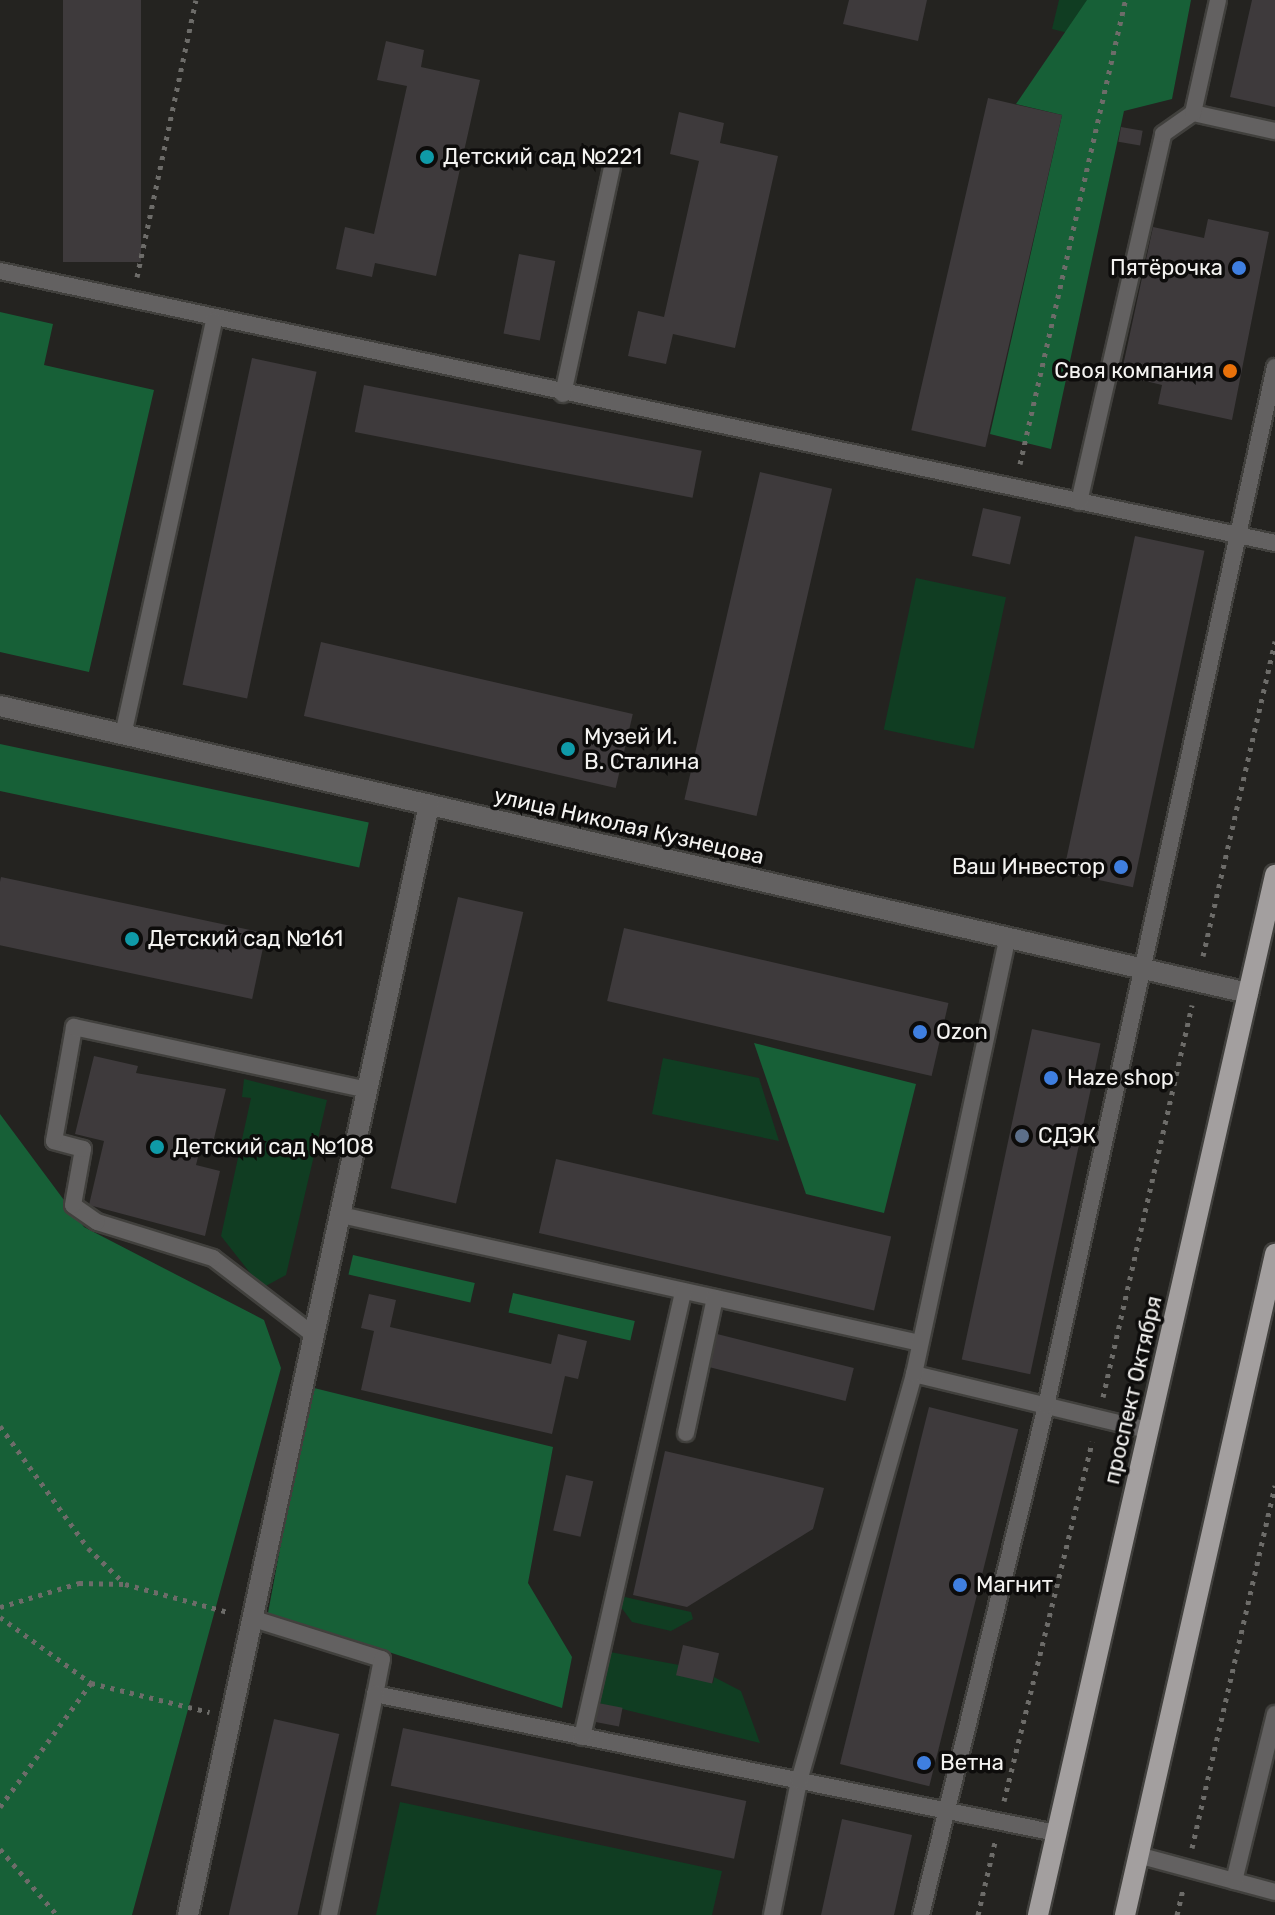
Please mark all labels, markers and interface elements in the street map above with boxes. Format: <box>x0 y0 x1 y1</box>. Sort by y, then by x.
place label: Детский сад №221 <box>443 144 642 170</box>
marker: Детский сад №221 <box>418 148 436 166</box>
place label: Пятёрочка <box>1110 255 1223 281</box>
marker: Пятёрочка <box>1230 259 1248 277</box>
place label: Своя компания <box>1054 358 1214 384</box>
marker: Своя компания <box>1221 362 1239 380</box>
place label: Музей И. В. Сталина <box>584 723 699 774</box>
marker: Музей И. В. Сталина <box>559 740 577 758</box>
street label: улица Николая Кузнецова <box>491 782 767 870</box>
place label: Ваш Инвестор <box>952 854 1105 880</box>
marker: Ваш Инвестор <box>1112 858 1130 876</box>
place label: Детский сад №161 <box>148 926 343 952</box>
marker: Детский сад №161 <box>123 930 141 948</box>
place label: Ozon <box>936 1019 988 1045</box>
marker: Ozon <box>911 1023 929 1041</box>
place label: Haze shop <box>1067 1065 1174 1091</box>
marker: Haze shop <box>1042 1069 1060 1087</box>
place label: СДЭК <box>1038 1123 1096 1149</box>
marker: СДЭК <box>1013 1127 1031 1145</box>
place label: Детский сад №108 <box>173 1134 374 1160</box>
marker: Детский сад №108 <box>148 1138 166 1156</box>
street label: проспект Октября <box>1098 1293 1168 1487</box>
place label: Магнит <box>976 1572 1053 1598</box>
marker: Магнит <box>951 1576 969 1594</box>
place label: Ветна <box>940 1750 1004 1776</box>
marker: Ветна <box>915 1754 933 1772</box>

